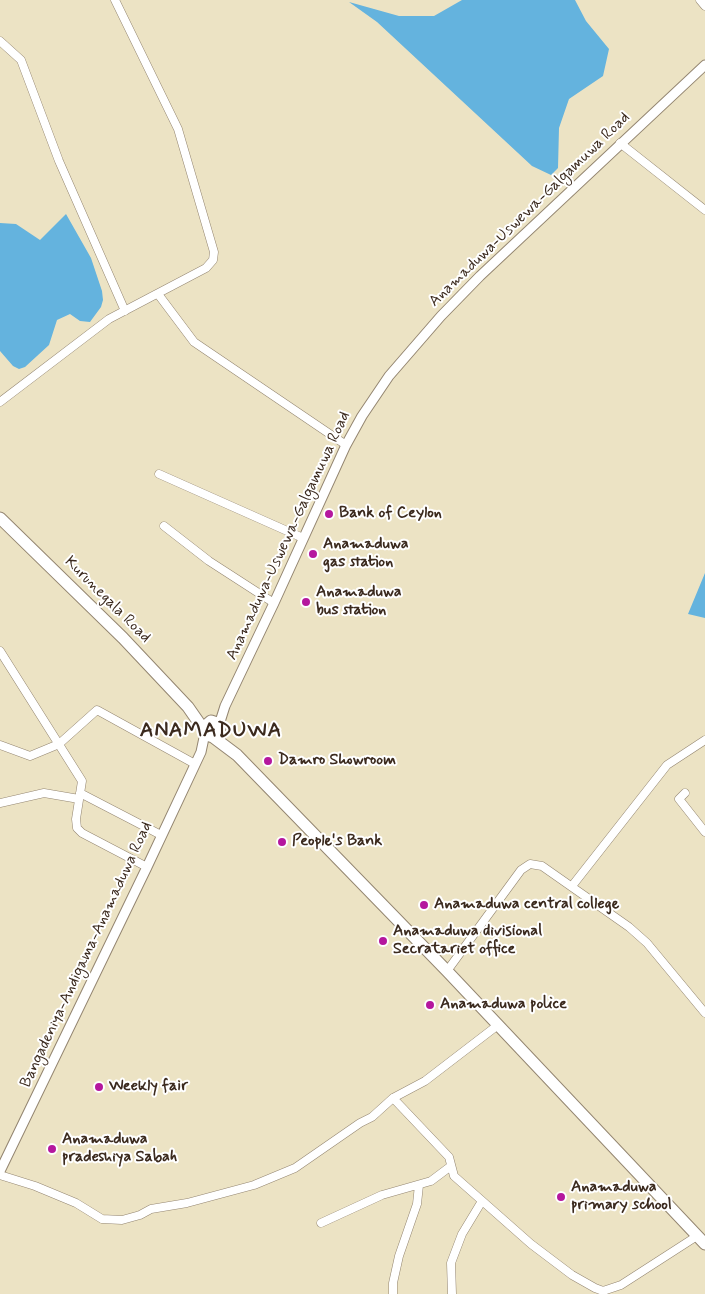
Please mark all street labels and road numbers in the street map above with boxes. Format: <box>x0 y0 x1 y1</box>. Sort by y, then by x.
street label: Anamaduwa-Uswewa-Galgamuwa Road <box>426 109 634 311</box>
street label: Anamaduwa-Uswewa-Galgamuwa Road <box>223 409 355 663</box>
street label: Kurunegala Road <box>60 553 154 647</box>
street label: Bangadeniya-Andigama-Anamaduwa Road <box>17 819 157 1091</box>

